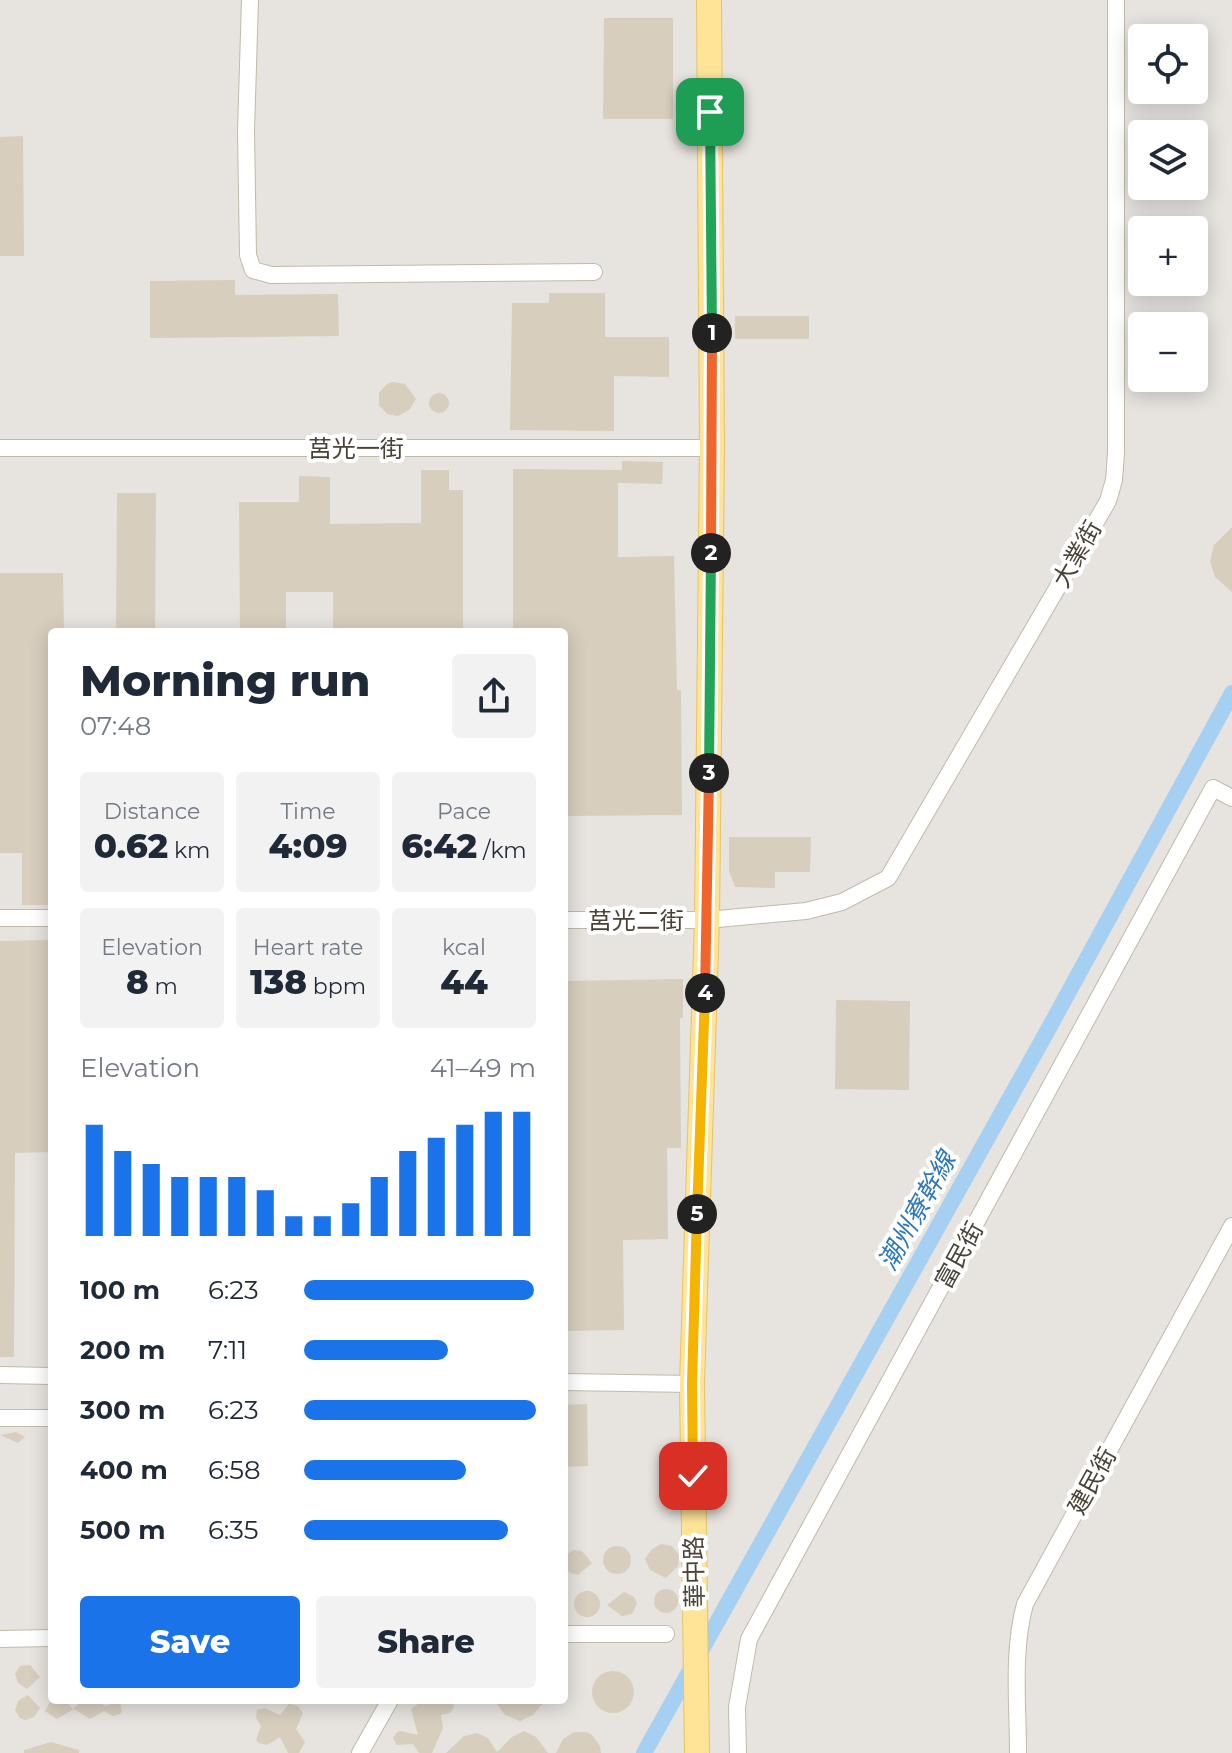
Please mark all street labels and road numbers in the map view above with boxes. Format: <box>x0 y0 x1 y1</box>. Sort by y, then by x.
street label: 莒光一街 <box>308 434 404 463</box>
street label: 大業街 <box>1046 516 1108 592</box>
street label: 莒光二街 <box>588 906 684 935</box>
street label: 富民街 <box>929 1216 989 1294</box>
street label: 建民街 <box>1062 1442 1122 1520</box>
street label: 華中路 <box>679 1536 709 1608</box>

